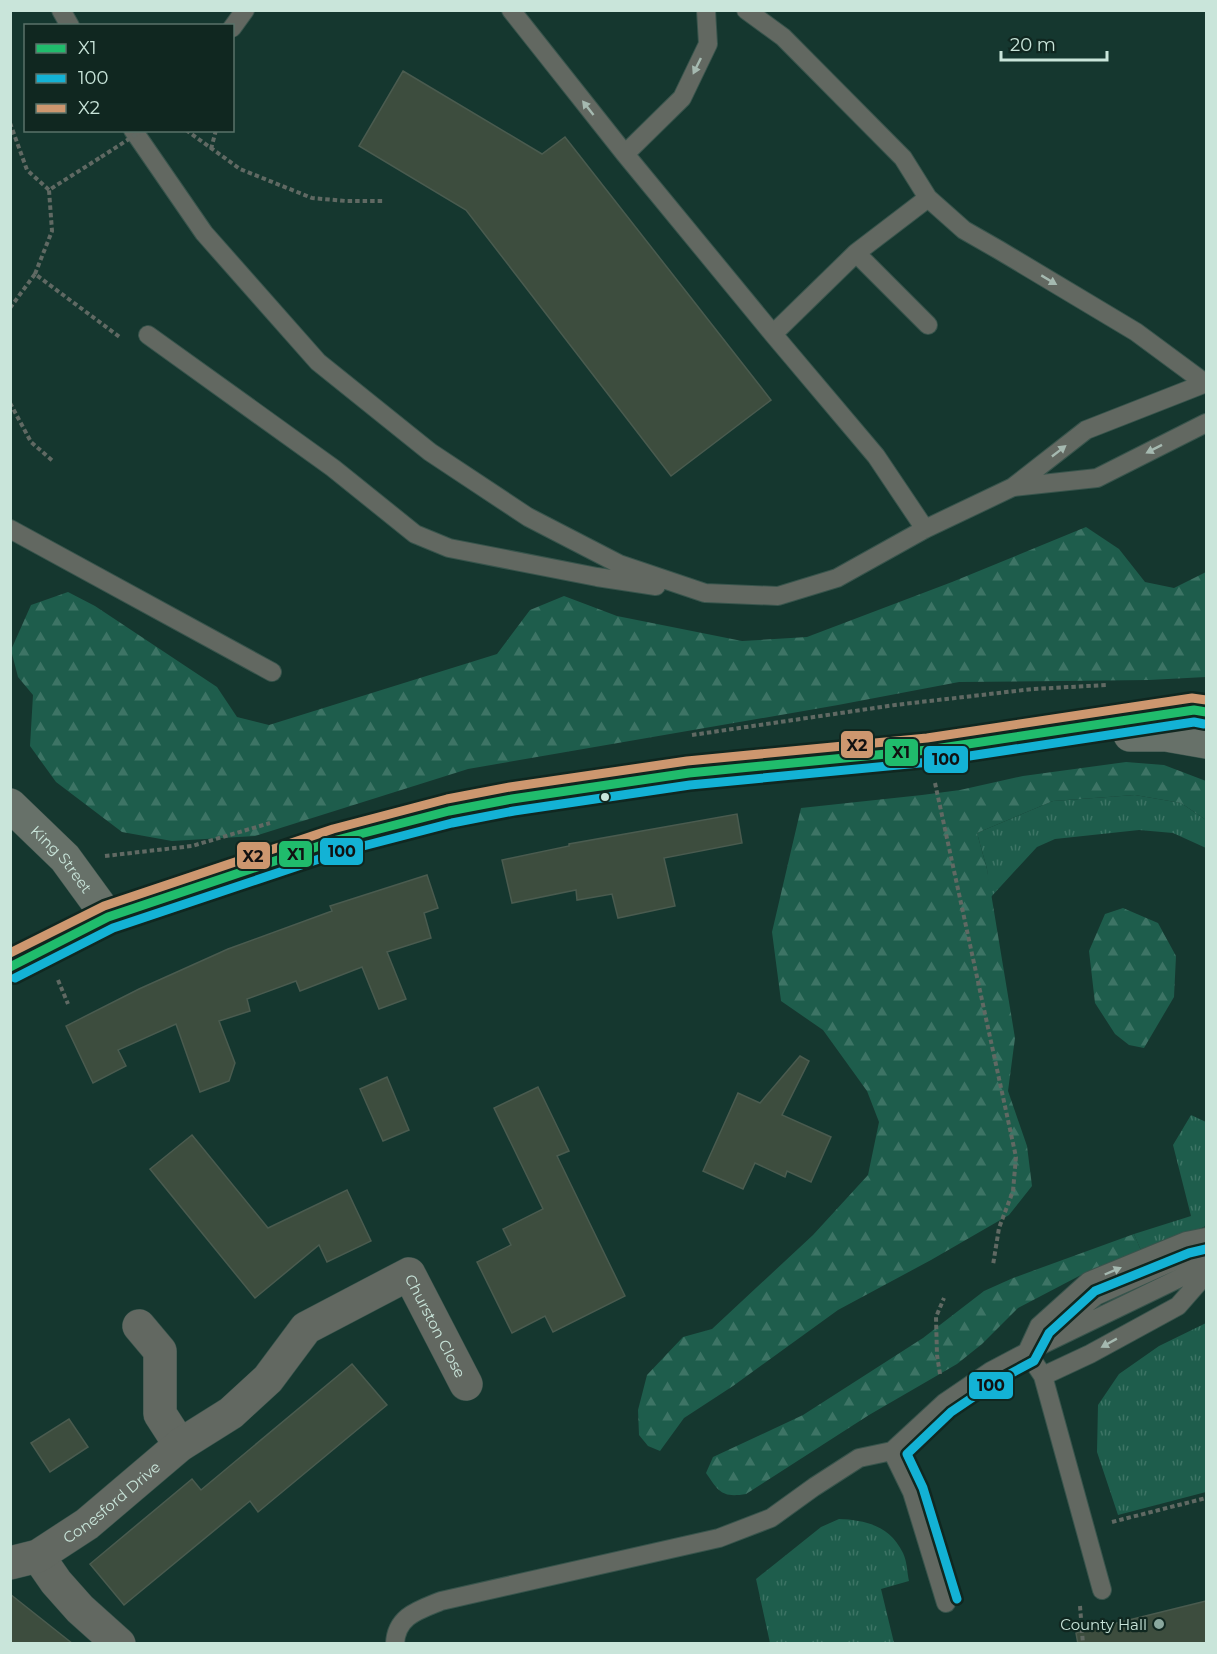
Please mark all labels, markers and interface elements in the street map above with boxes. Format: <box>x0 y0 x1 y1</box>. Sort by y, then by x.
legend <box>24 24 234 132</box>
scale bar <box>1001 24 1108 62</box>
text: 20 m <box>1010 34 1056 56</box>
text: X1 <box>78 37 97 59</box>
one-way arrow <box>693 58 702 75</box>
text: 100 <box>78 67 108 89</box>
text: X2 <box>78 97 100 119</box>
one-way arrow <box>582 100 595 116</box>
one-way arrow <box>1041 275 1058 285</box>
one-way arrow <box>1145 443 1163 453</box>
one-way arrow <box>1051 446 1066 458</box>
line badge: X2 <box>840 730 874 759</box>
text: X2 <box>847 736 867 755</box>
line badge: X1 <box>884 738 919 767</box>
text: X1 <box>892 743 910 762</box>
line badge: 100 <box>923 745 969 774</box>
text: 100 <box>932 750 960 769</box>
unlabelled marker <box>599 791 611 803</box>
street label: King Street <box>27 821 97 897</box>
line badge: 100 <box>319 837 364 866</box>
line badge: X1 <box>278 840 313 868</box>
line badge: X2 <box>236 841 271 870</box>
text: 100 <box>328 842 356 861</box>
text: X1 <box>287 845 305 864</box>
text: X2 <box>243 847 263 866</box>
one-way arrow <box>1104 1266 1122 1275</box>
street label: Churston Close <box>401 1271 470 1381</box>
one-way arrow <box>1100 1338 1117 1348</box>
line badge: 100 <box>968 1371 1014 1400</box>
text: 100 <box>977 1376 1005 1395</box>
street label: Conesford Drive <box>59 1457 164 1547</box>
place label: County Hall <box>1060 1615 1147 1634</box>
marker: County Hall <box>1152 1617 1166 1631</box>

